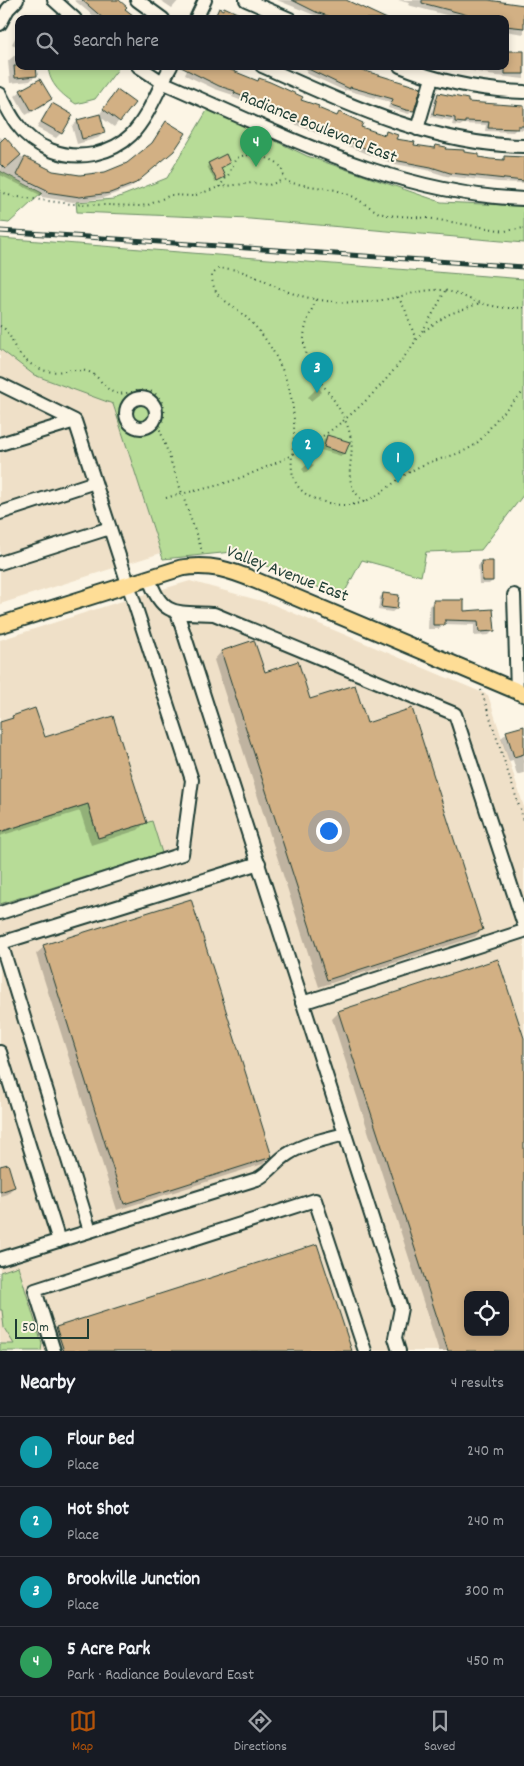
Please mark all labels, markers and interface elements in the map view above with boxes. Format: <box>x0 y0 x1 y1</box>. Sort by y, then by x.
search box <box>15 15 509 70</box>
icon: search <box>33 29 61 57</box>
text: Search here <box>73 29 159 56</box>
street label: Radiance Boulevard East <box>236 85 401 171</box>
pin: 4 <box>240 126 272 167</box>
pin: 3 <box>301 352 333 393</box>
pin: 2 <box>292 429 324 470</box>
pin: 1 <box>382 442 414 483</box>
street label: Valley Avenue East <box>222 540 352 610</box>
your location <box>316 818 342 844</box>
map controls <box>464 1291 509 1336</box>
button: locate <box>464 1291 509 1336</box>
scale bar <box>15 1316 89 1339</box>
text: 50 m <box>22 1318 49 1338</box>
text: Nearby <box>20 1369 75 1399</box>
text: 4 results <box>451 1372 504 1395</box>
text: Flour Bed <box>67 1427 134 1454</box>
text: 1 <box>34 1440 38 1463</box>
text: 240 m <box>467 1440 504 1463</box>
text: Place <box>67 1454 99 1477</box>
text: Hot Shot <box>67 1497 129 1524</box>
text: 2 <box>33 1510 40 1533</box>
text: 240 m <box>467 1510 504 1533</box>
text: Place <box>67 1524 99 1547</box>
text: Brookville Junction <box>67 1567 200 1594</box>
text: 3 <box>32 1580 40 1603</box>
text: 300 m <box>465 1580 504 1603</box>
text: Place <box>67 1594 99 1617</box>
text: 5 Acre Park <box>67 1637 150 1664</box>
text: 4 <box>33 1650 39 1673</box>
text: 450 m <box>467 1650 504 1673</box>
text: Park · Radiance Boulevard East <box>67 1664 254 1687</box>
tab: Map <box>69 1707 97 1757</box>
tab: Directions <box>234 1707 287 1757</box>
tab: Saved <box>424 1707 455 1757</box>

